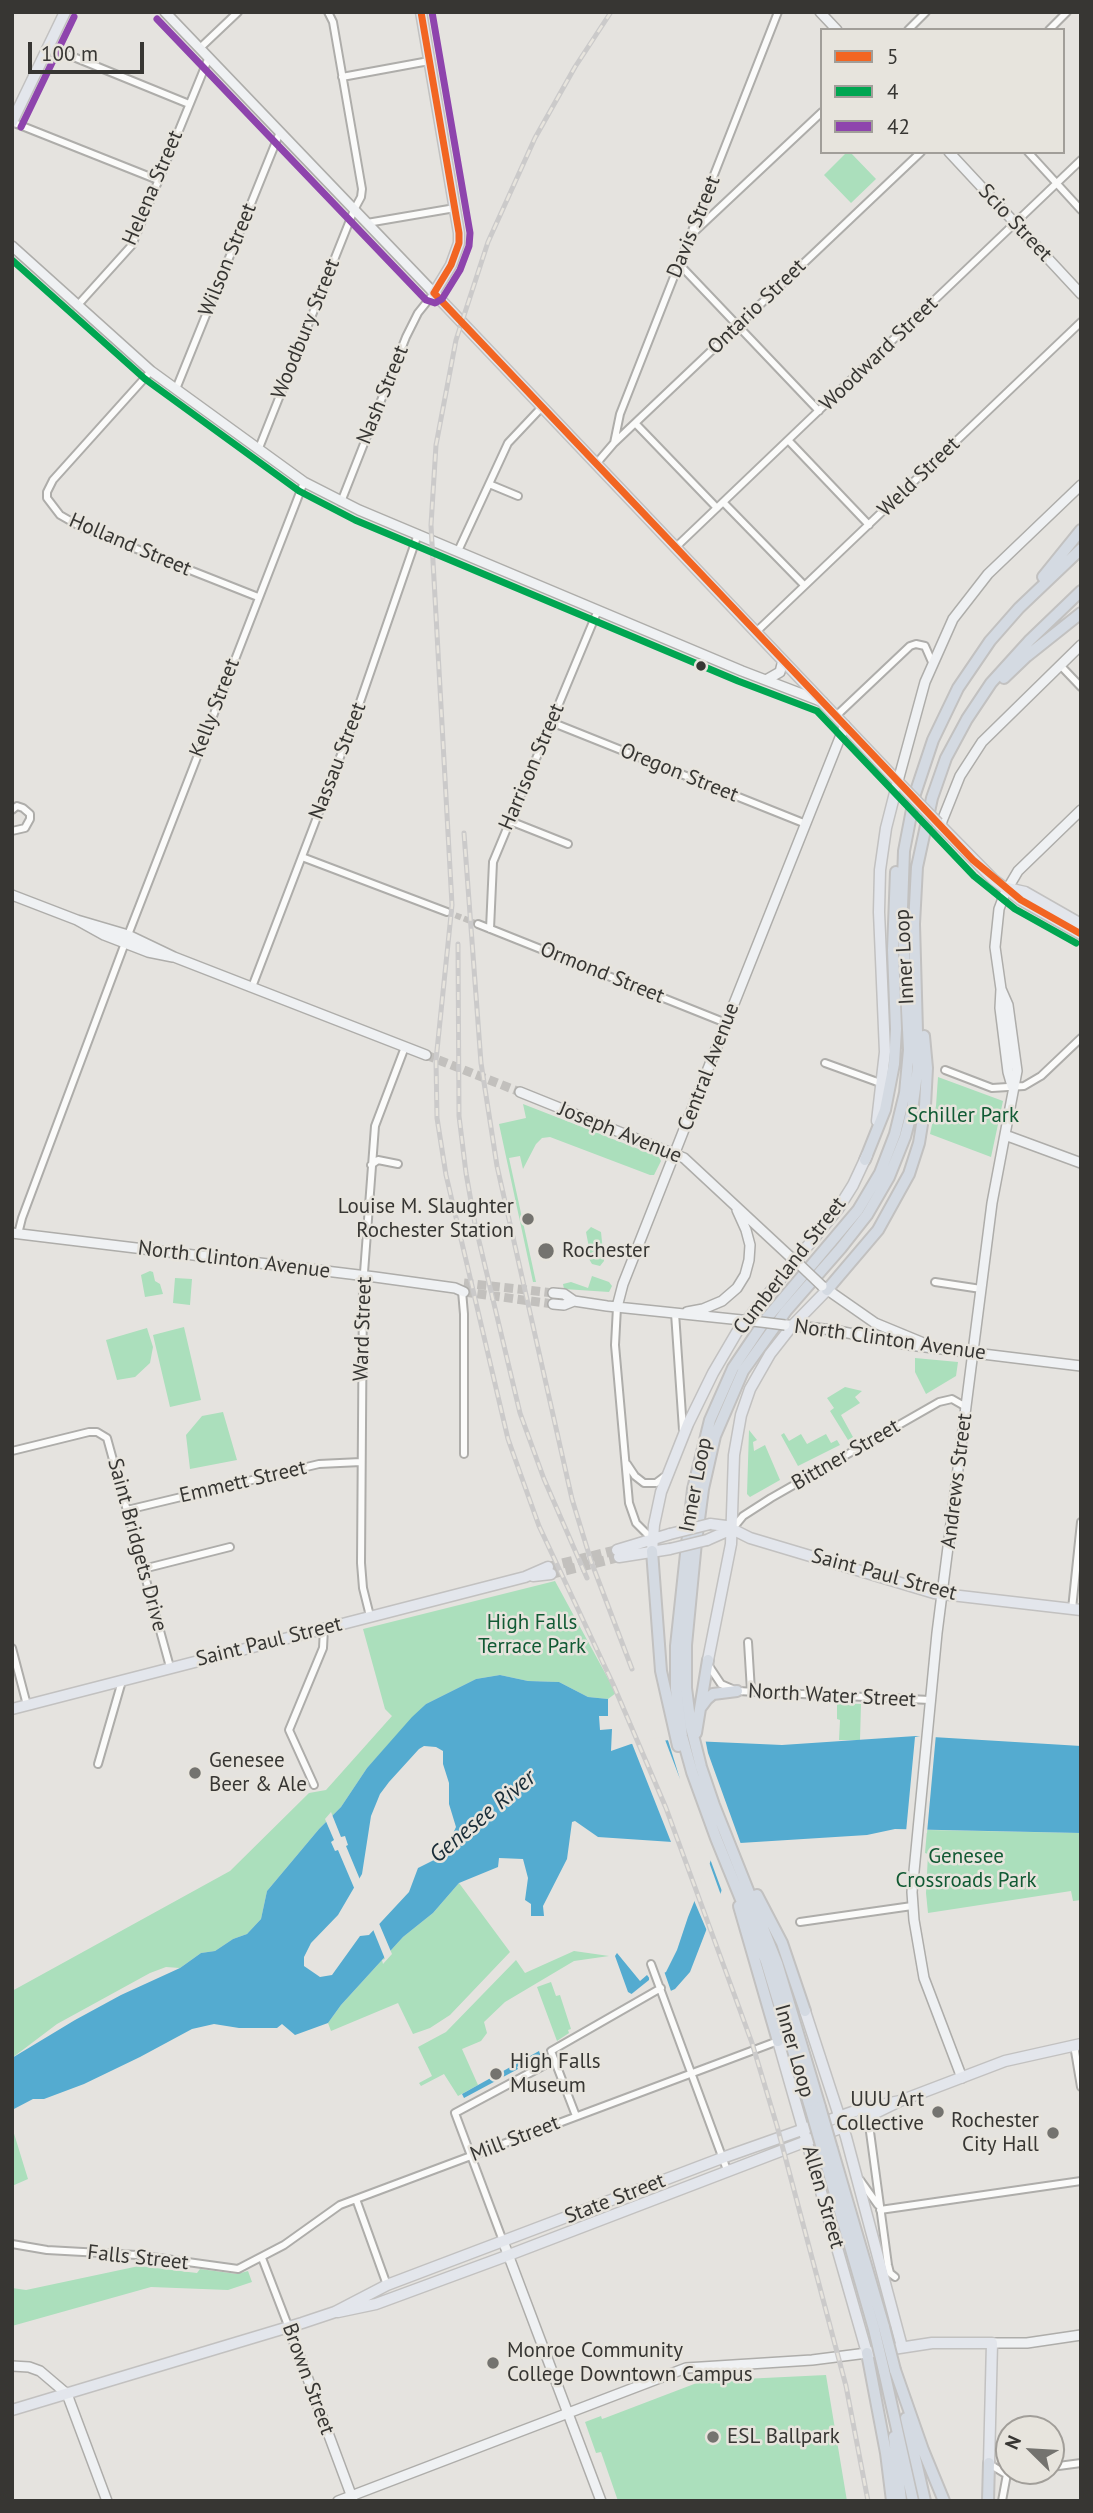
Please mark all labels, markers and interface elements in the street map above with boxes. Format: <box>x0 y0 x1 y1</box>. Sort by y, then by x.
scale bar <box>32 28 147 72</box>
legend <box>820 28 1065 154</box>
text: 100 m <box>41 40 98 67</box>
text: 5 <box>887 43 898 70</box>
text: 4 <box>887 78 898 105</box>
text: 42 <box>887 113 910 140</box>
street label: Helena Street <box>117 127 189 249</box>
street label: Davis Street <box>662 172 726 282</box>
street label: Scio Street <box>973 179 1057 267</box>
street label: Wilson Street <box>194 200 262 320</box>
street label: Ontario Street <box>703 254 811 360</box>
street label: Woodbury Street <box>266 255 346 403</box>
street label: Woodward Street <box>815 292 943 416</box>
street label: Nash Street <box>352 342 414 448</box>
street label: Weld Street <box>873 432 965 522</box>
street label: Holland Street <box>65 508 195 582</box>
street label: Kelly Street <box>185 655 245 761</box>
unlabelled marker <box>694 659 708 673</box>
street label: Nassau Street <box>304 699 372 823</box>
street label: Harrison Street <box>494 700 570 834</box>
street label: Oregon Street <box>616 738 742 808</box>
street label: Inner Loop <box>890 908 920 1006</box>
street label: Ormond Street <box>536 937 668 1009</box>
street label: Central Avenue <box>673 999 745 1135</box>
street label: Joseph Avenue <box>555 1097 685 1169</box>
park label: Schiller Park <box>907 1103 1019 1129</box>
street label: Cumberland Street <box>728 1192 852 1340</box>
place label: Louise M. Slaughter Rochester Station <box>338 1194 514 1244</box>
marker: Louise M. Slaughter Rochester Station <box>520 1211 536 1227</box>
street label: North Clinton Avenue <box>136 1236 332 1284</box>
place label: Rochester <box>562 1238 650 1264</box>
marker: Rochester <box>536 1241 556 1261</box>
street label: Ward Street <box>349 1276 377 1382</box>
street label: North Clinton Avenue <box>792 1314 988 1366</box>
street label: Andrews Street <box>936 1412 978 1550</box>
street label: Bittner Street <box>787 1414 905 1496</box>
street label: Inner Loop <box>674 1435 718 1535</box>
street label: Emmett Street <box>177 1455 309 1509</box>
street label: Saint Bridgets Drive <box>102 1456 172 1634</box>
street label: Saint Paul Street <box>809 1543 959 1607</box>
park label: High Falls Terrace Park <box>478 1610 586 1660</box>
street label: Saint Paul Street <box>193 1612 345 1672</box>
street label: North Water Street <box>747 1679 917 1713</box>
place label: Genesee Beer & Ale <box>209 1748 307 1798</box>
marker: Genesee Beer & Ale <box>187 1765 203 1781</box>
water label: Genesee River <box>424 1765 542 1869</box>
park label: Genesee Crossroads Park <box>896 1844 1036 1894</box>
street label: Inner Loop <box>769 2001 819 2101</box>
place label: High Falls Museum <box>510 2049 600 2099</box>
marker: High Falls Museum <box>488 2066 504 2082</box>
place label: UUU Art Collective <box>836 2087 924 2137</box>
marker: UUU Art Collective <box>930 2104 946 2120</box>
place label: Rochester City Hall <box>951 2108 1039 2158</box>
street label: Mill Street <box>467 2110 563 2168</box>
marker: Rochester City Hall <box>1045 2125 1061 2141</box>
street label: Allen Street <box>796 2143 850 2251</box>
street label: State Street <box>561 2168 669 2230</box>
street label: Falls Street <box>86 2240 190 2276</box>
street label: Brown Street <box>276 2320 340 2438</box>
place label: Monroe Community College Downtown Campus <box>507 2338 753 2388</box>
marker: Monroe Community College Downtown Campus <box>485 2355 501 2371</box>
north arrow <box>995 2415 1065 2485</box>
place label: ESL Ballpark <box>727 2424 840 2450</box>
marker: ESL Ballpark <box>705 2429 721 2445</box>
text: N <box>999 2432 1026 2453</box>

